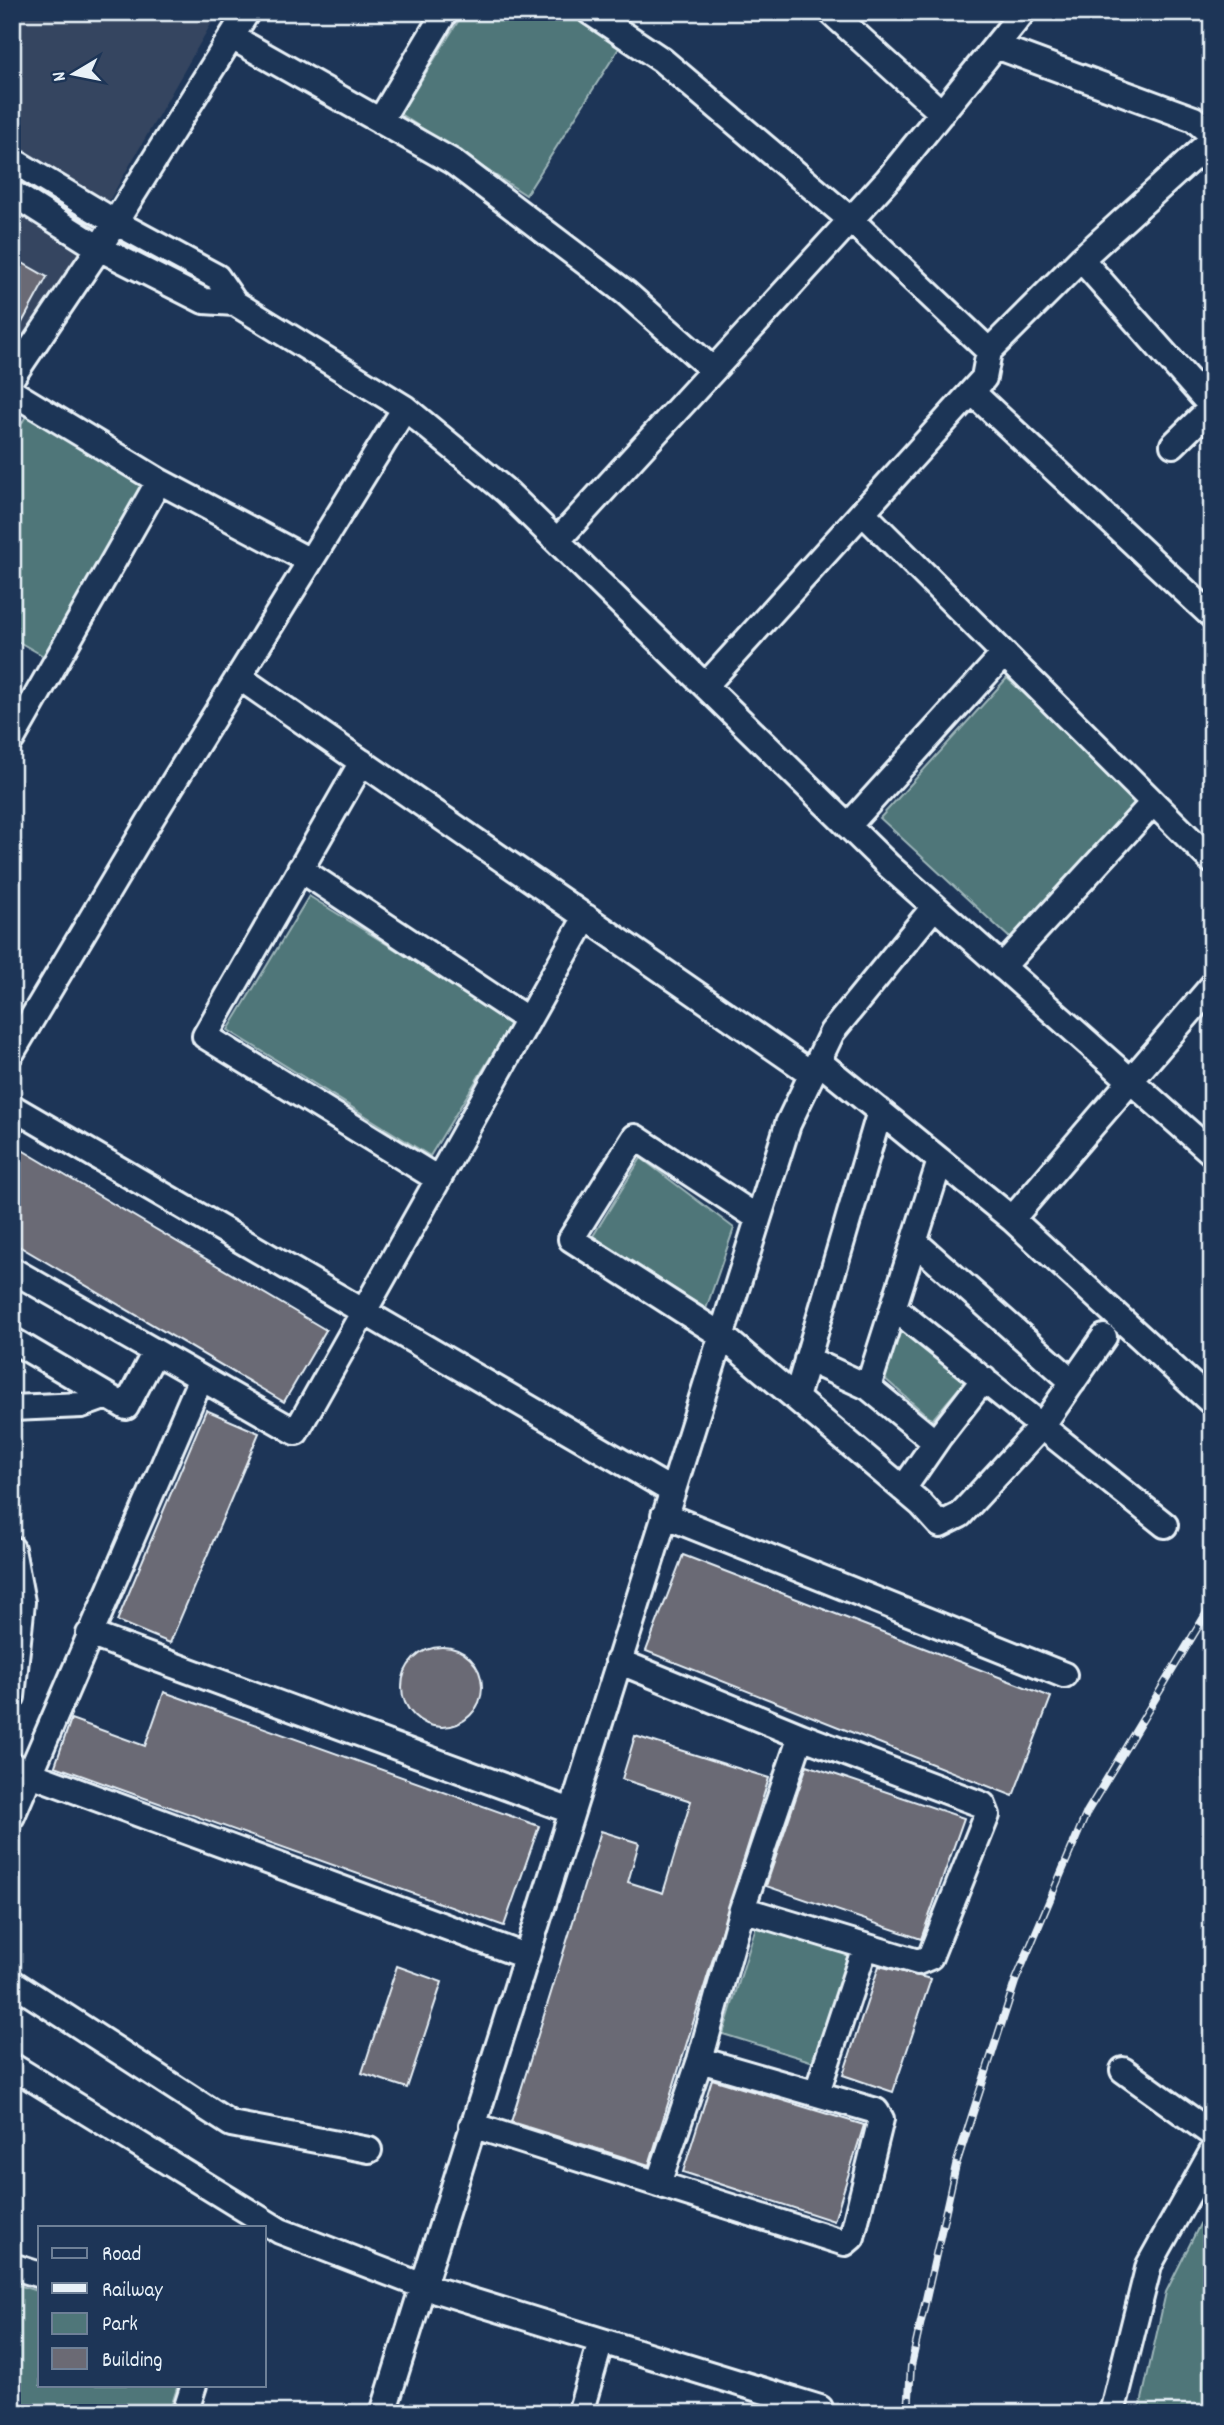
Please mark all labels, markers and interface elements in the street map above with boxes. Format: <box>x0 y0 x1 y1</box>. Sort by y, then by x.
north arrow <box>38 38 108 108</box>
text: N <box>47 69 75 83</box>
legend <box>38 2226 266 2386</box>
text: Road <box>102 2241 141 2271</box>
text: Railway <box>102 2277 163 2307</box>
text: Park <box>102 2311 138 2341</box>
text: Building <box>102 2347 162 2377</box>

